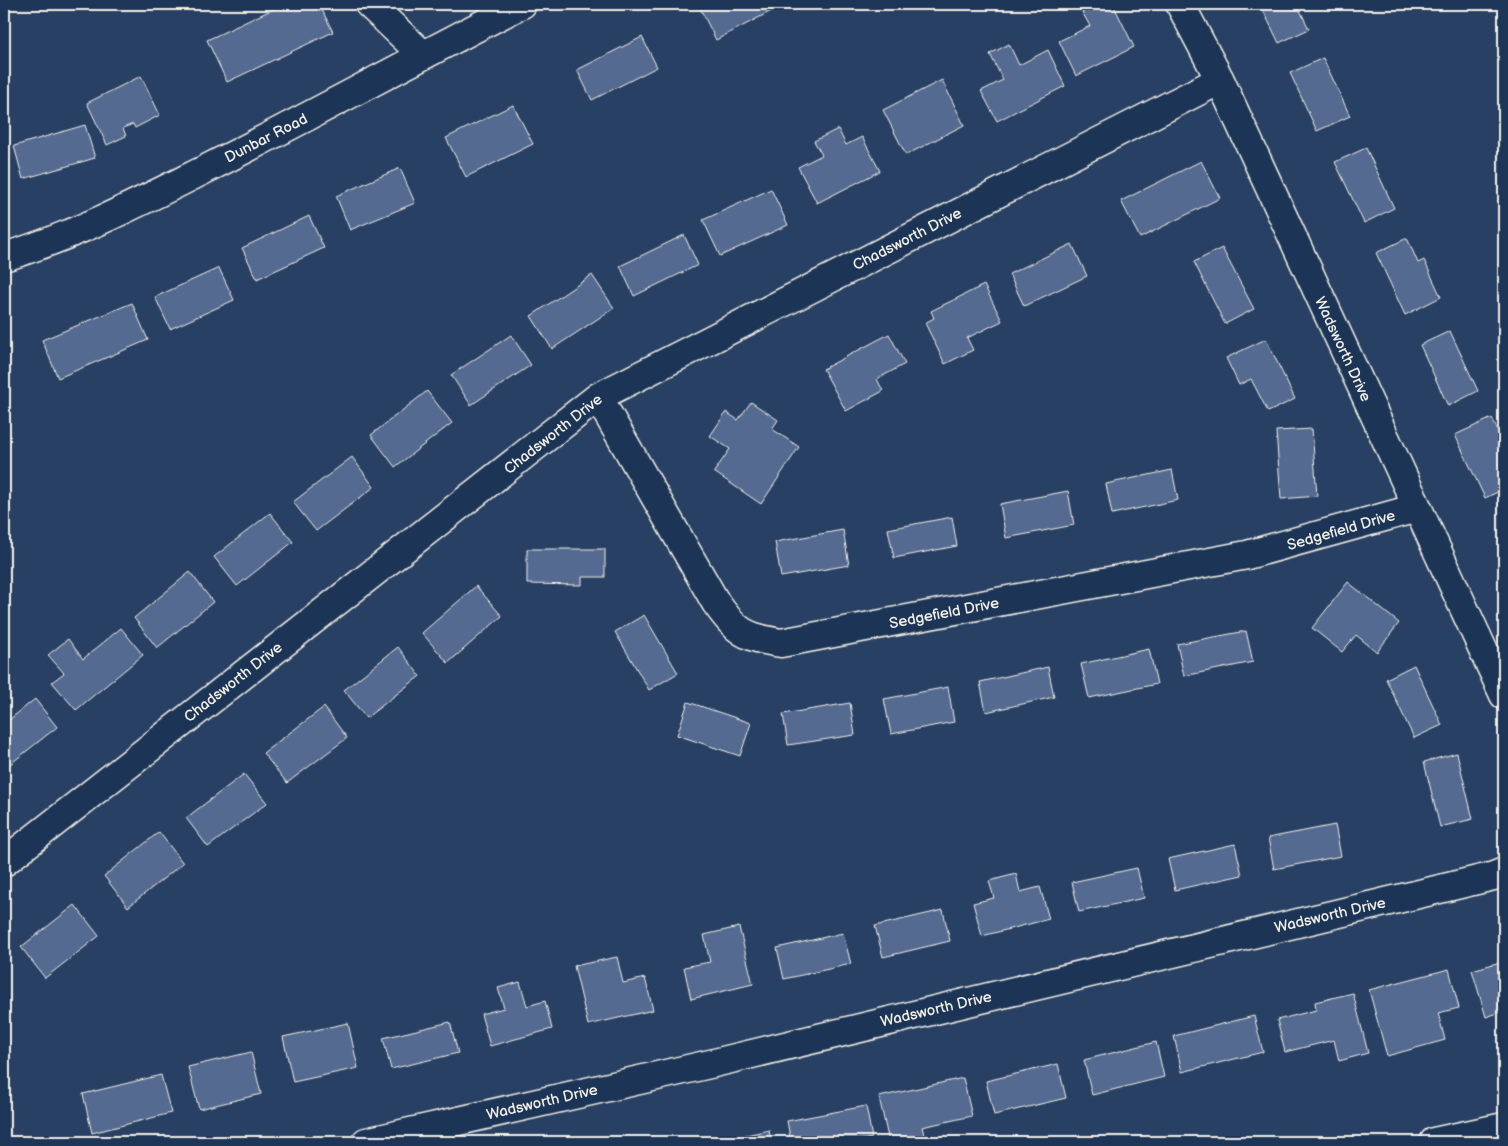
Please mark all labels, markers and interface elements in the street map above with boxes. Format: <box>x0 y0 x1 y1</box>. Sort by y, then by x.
street label: Dunbar Road <box>222 109 311 167</box>
street label: Chadsworth Drive <box>850 204 965 275</box>
street label: Wadsworth Drive <box>1310 294 1375 405</box>
street label: Chadsworth Drive <box>500 390 606 479</box>
street label: Sedgefield Drive <box>1285 506 1397 555</box>
street label: Sedgefield Drive <box>888 594 1001 633</box>
street label: Chadsworth Drive <box>180 638 286 727</box>
street label: Wadsworth Drive <box>1273 893 1388 938</box>
street label: Wadsworth Drive <box>879 987 994 1032</box>
street label: Wadsworth Drive <box>485 1080 600 1125</box>

